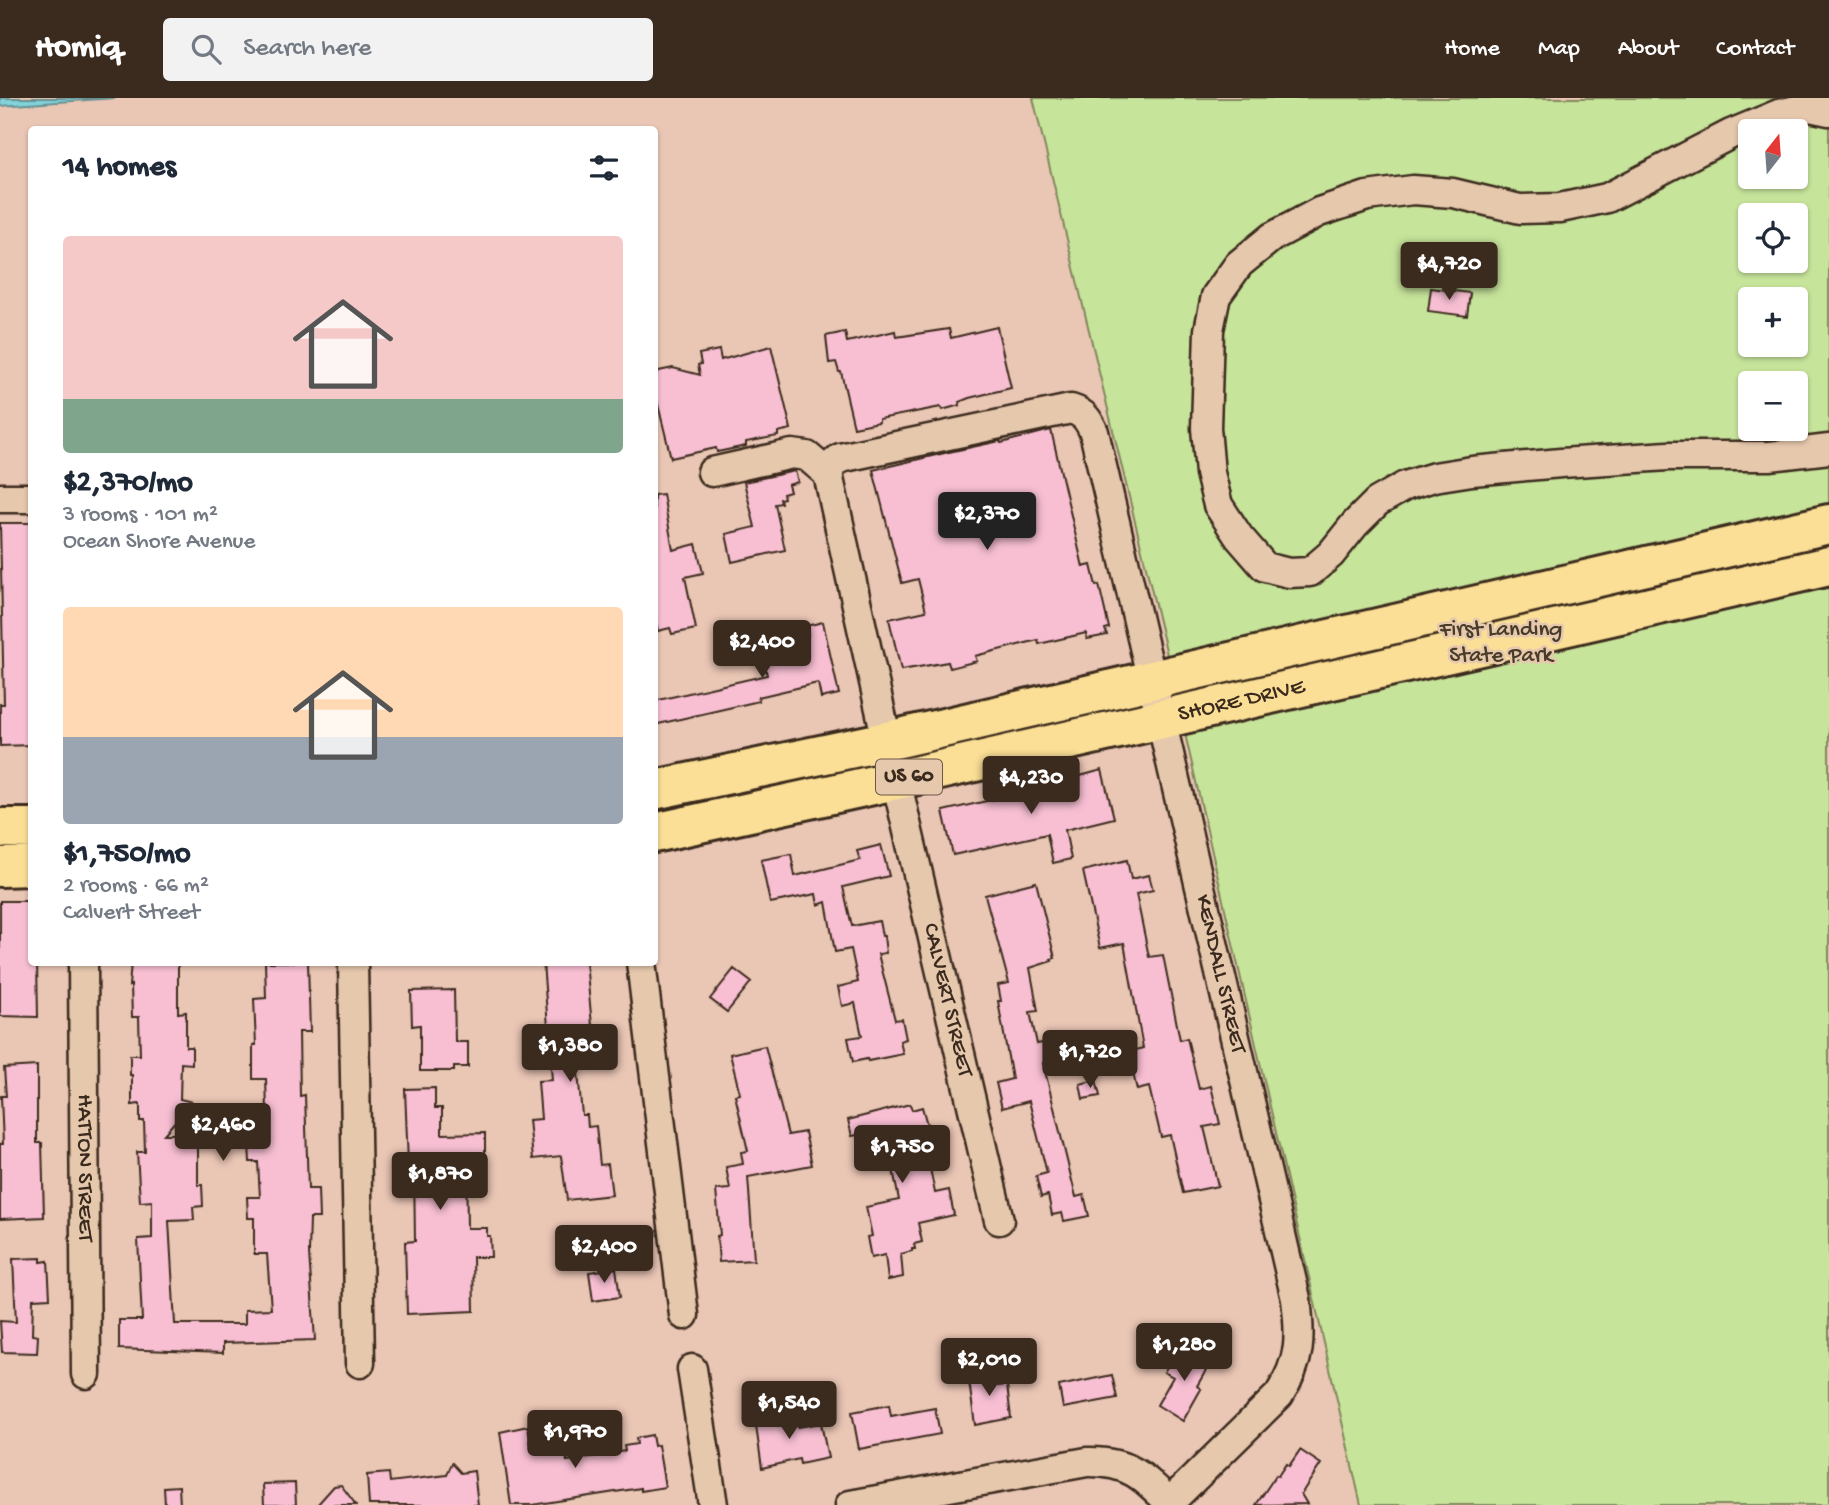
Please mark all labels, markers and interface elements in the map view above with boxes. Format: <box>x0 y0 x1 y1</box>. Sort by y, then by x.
search box <box>163 18 653 81</box>
text: Homiq <box>35 30 121 68</box>
icon: search <box>187 30 225 68</box>
text: Search here <box>243 34 371 65</box>
text: Home <box>1444 35 1500 64</box>
text: Map <box>1538 35 1580 64</box>
text: About <box>1618 35 1678 64</box>
text: Contact <box>1716 35 1794 64</box>
north arrow <box>1738 119 1808 189</box>
map controls <box>1738 119 1808 441</box>
icon: filters <box>585 149 623 187</box>
text: 14 homes <box>63 151 176 186</box>
button: locate <box>1738 203 1808 273</box>
pin: $4,720 <box>1392 242 1506 302</box>
text: $4,720 <box>1417 251 1481 278</box>
icon: home <box>280 281 406 407</box>
button: + <box>1738 287 1808 357</box>
button: − <box>1738 371 1808 441</box>
text: $2,370/mo <box>63 467 193 502</box>
pin: $2,370 <box>930 492 1044 552</box>
text: $2,370 <box>954 501 1020 528</box>
text: 3 rooms · 101 m² <box>63 502 218 529</box>
text: Ocean Shore Avenue <box>63 529 255 556</box>
park label: First Landing State Park <box>1439 617 1562 670</box>
pin: $2,400 <box>705 620 819 680</box>
text: $2,400 <box>729 629 795 656</box>
icon: home <box>280 652 406 778</box>
street label: SHORE DRIVE <box>1175 673 1309 728</box>
pin: $4,230 <box>974 756 1088 816</box>
road number: US 60 <box>876 760 942 794</box>
text: $4,230 <box>999 765 1063 792</box>
text: $1,750/mo <box>63 838 191 873</box>
text: 2 rooms · 66 m² <box>63 873 209 900</box>
street label: KENDALL STREET <box>1189 892 1252 1057</box>
text: Calvert Street <box>63 900 200 927</box>
street label: CALVERT STREET <box>916 920 979 1081</box>
pin: $1,380 <box>513 1024 627 1084</box>
pin: $1,720 <box>1033 1030 1147 1090</box>
text: $1,380 <box>538 1033 602 1060</box>
text: $1,720 <box>1058 1039 1122 1066</box>
street label: HATTON STREET <box>70 1094 99 1243</box>
pin: $2,460 <box>166 1104 280 1163</box>
text: $2,460 <box>191 1112 255 1139</box>
pin: $1,750 <box>845 1126 959 1185</box>
text: $1,750 <box>870 1134 934 1161</box>
pin: $1,870 <box>383 1152 497 1212</box>
text: $1,870 <box>408 1161 472 1188</box>
pin: $2,400 <box>547 1226 661 1285</box>
text: $2,400 <box>571 1234 637 1261</box>
pin: $1,280 <box>1127 1324 1241 1383</box>
text: $1,280 <box>1152 1332 1216 1359</box>
pin: $2,010 <box>932 1338 1046 1398</box>
text: $2,010 <box>957 1347 1021 1374</box>
pin: $1,540 <box>732 1382 846 1441</box>
text: $1,540 <box>758 1390 820 1417</box>
pin: $1,970 <box>518 1410 632 1470</box>
text: $1,970 <box>543 1419 607 1446</box>

